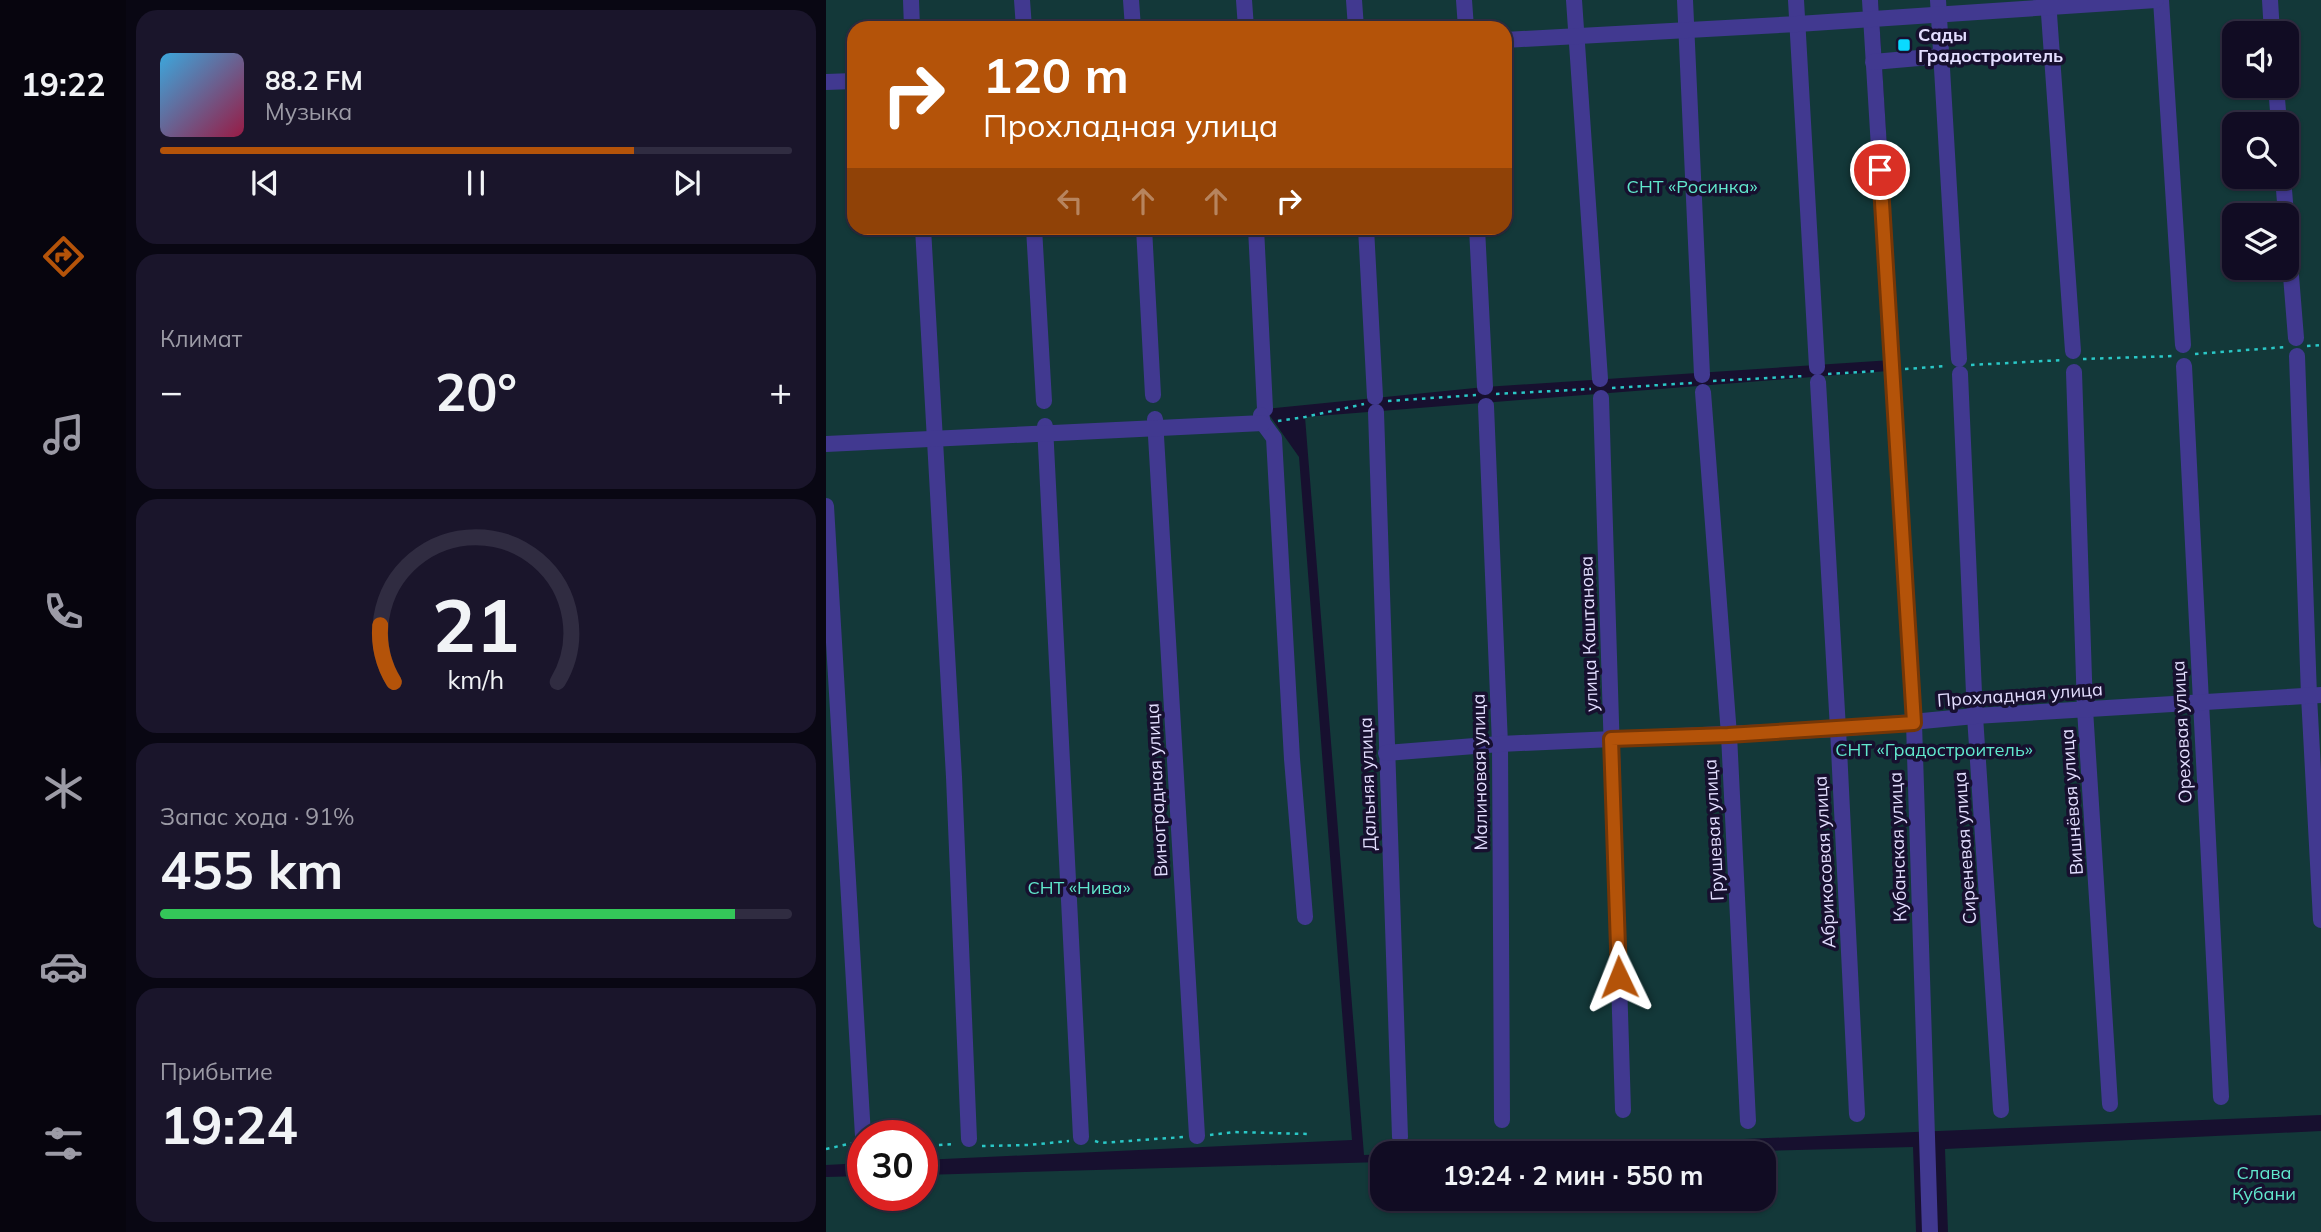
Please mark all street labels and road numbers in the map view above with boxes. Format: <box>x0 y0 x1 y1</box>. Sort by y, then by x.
street label: улица Каштанова <box>1574 556 1603 712</box>
street label: Ореховая улица <box>2166 660 2197 804</box>
street label: Прохладная улица <box>1936 677 2104 712</box>
street label: Малиновая улица <box>1467 693 1492 851</box>
street label: Виноградная улица <box>1140 703 1173 877</box>
street label: Дальняя улица <box>1354 717 1381 851</box>
street label: Вишнёвая улица <box>2055 728 2088 876</box>
street label: Грушевая улица <box>1698 759 1729 901</box>
street label: Сиреневая улица <box>1948 771 1981 925</box>
street label: Кубанская улица <box>1883 772 1912 922</box>
street label: Абрикосовая улица <box>1808 775 1841 949</box>

